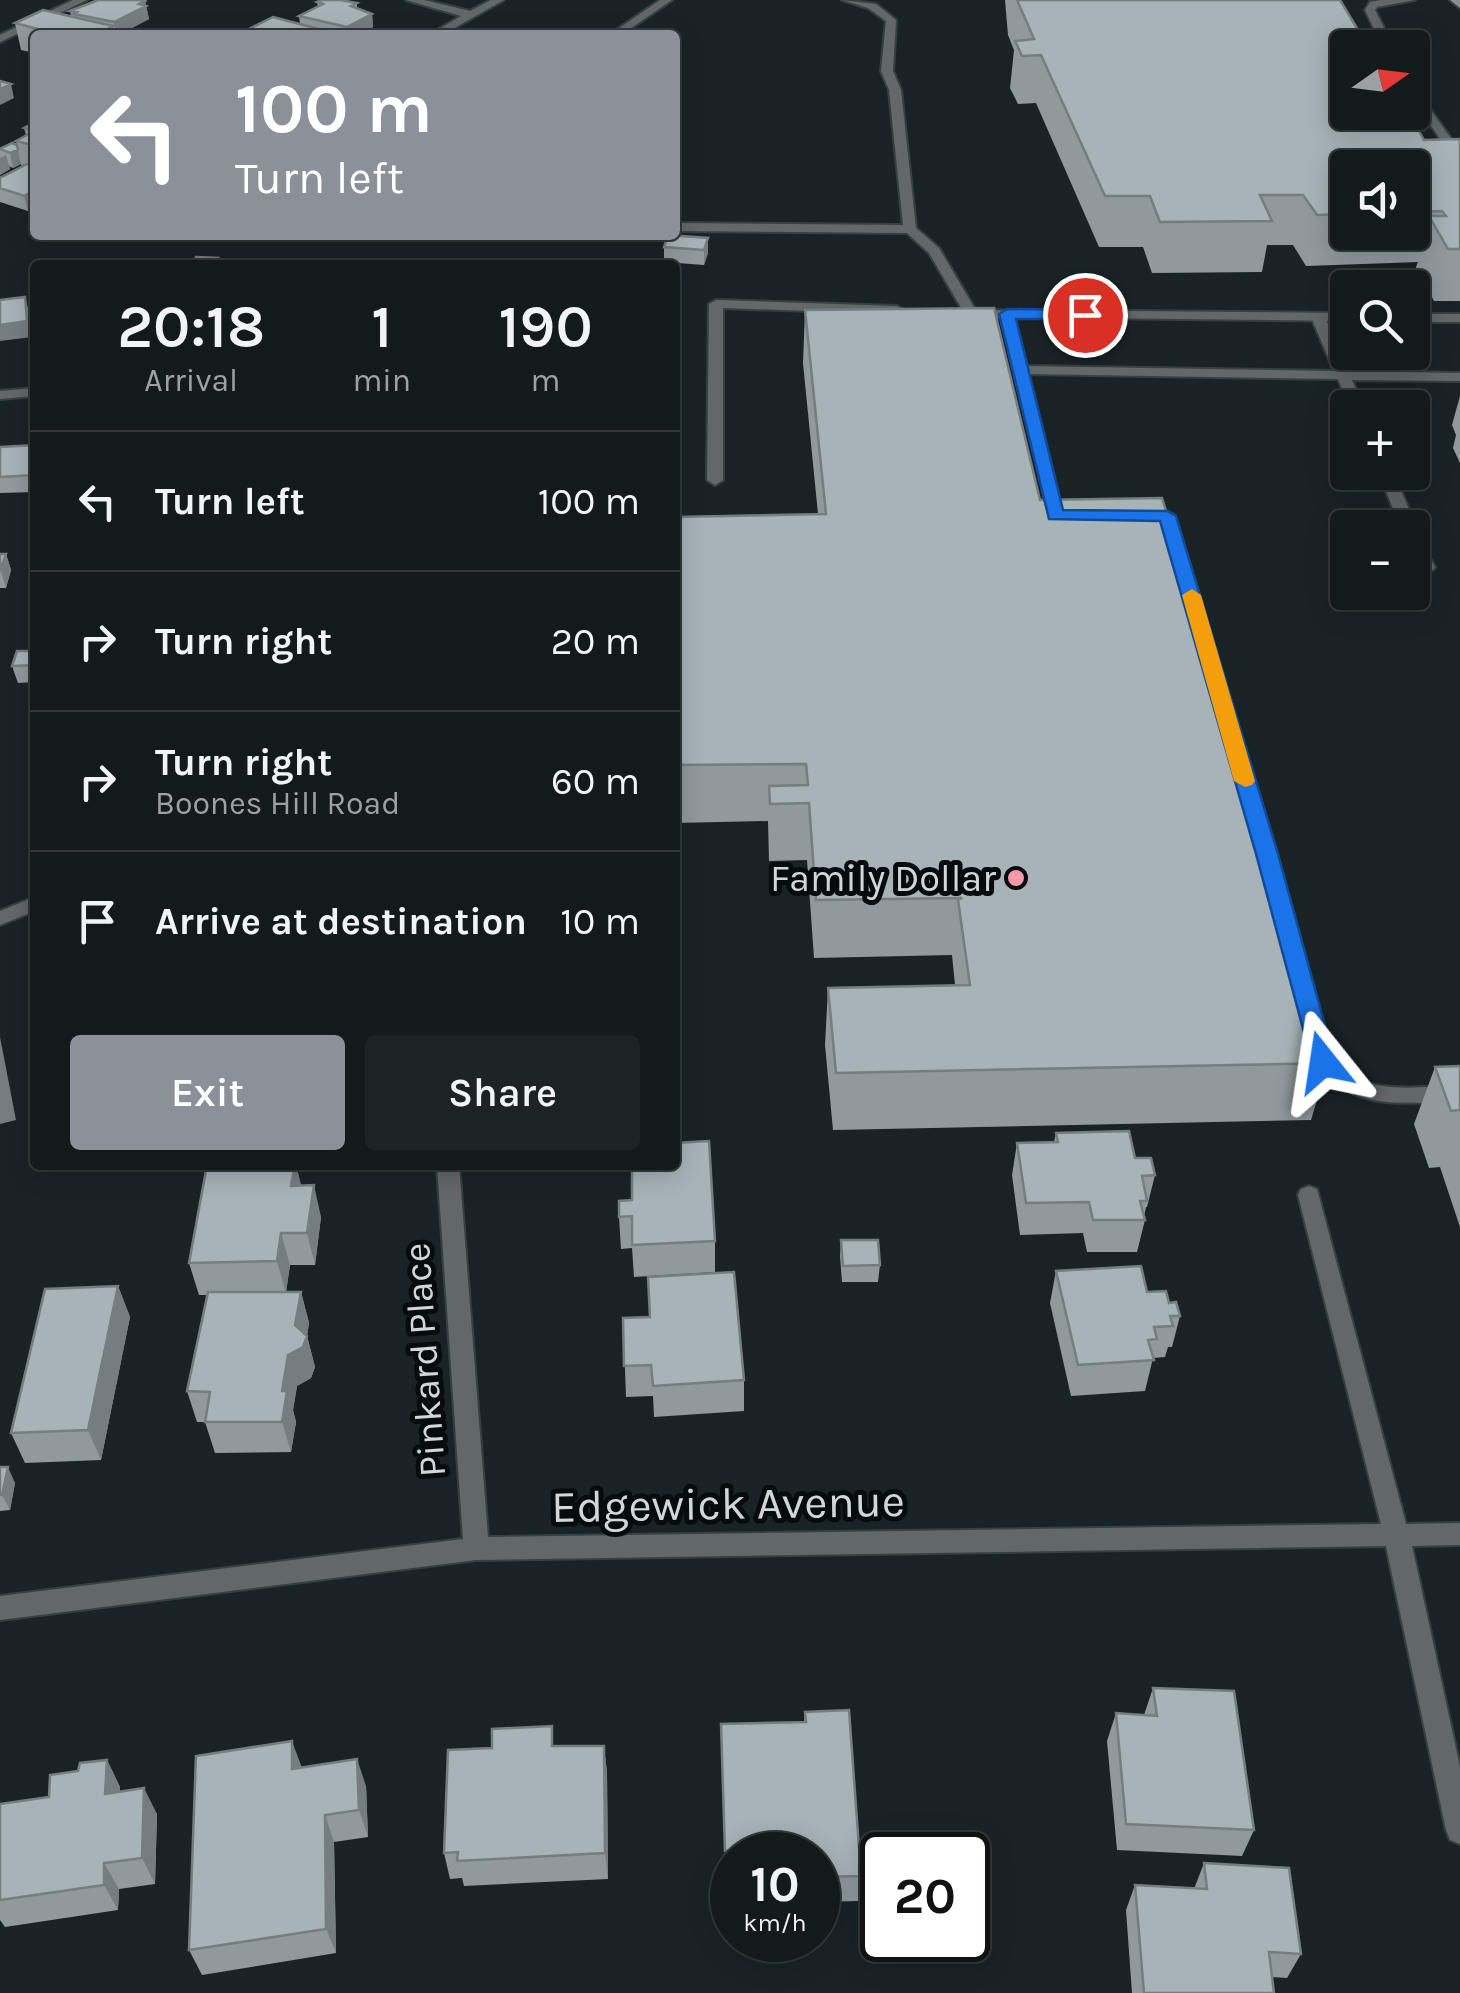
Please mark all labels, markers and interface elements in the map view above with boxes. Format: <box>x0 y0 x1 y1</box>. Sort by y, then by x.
north arrow <box>1330 30 1430 130</box>
map controls <box>1330 30 1430 610</box>
text: 100 m <box>235 68 433 150</box>
icon: left <box>70 70 200 200</box>
button: sound <box>1330 150 1430 250</box>
text: Turn left <box>235 152 404 204</box>
button: search <box>1330 270 1430 370</box>
pin <box>1043 273 1128 358</box>
icon: arrive <box>1058 288 1113 343</box>
text: 20:18 <box>117 292 265 362</box>
text: 1 <box>371 292 392 362</box>
text: 190 <box>498 292 593 362</box>
text: Arrival <box>144 362 238 399</box>
text: min <box>352 362 411 399</box>
text: m <box>531 362 561 399</box>
button: + <box>1330 390 1430 490</box>
icon: left <box>70 474 125 529</box>
text: Turn left <box>155 479 305 524</box>
text: 100 m <box>538 479 640 524</box>
button: − <box>1330 510 1430 610</box>
icon: right <box>70 614 125 669</box>
text: Turn right <box>155 619 332 664</box>
text: 20 m <box>551 619 640 664</box>
text: Turn right <box>155 740 332 785</box>
icon: right <box>70 754 125 809</box>
text: 60 m <box>551 759 640 804</box>
text: Boones Hill Road <box>155 785 400 822</box>
place label: Family Dollar <box>770 856 996 901</box>
marker: Family Dollar <box>1005 867 1027 889</box>
icon: arrive <box>70 894 125 949</box>
text: Arrive at destination <box>155 899 527 944</box>
text: 10 m <box>560 899 640 944</box>
position arrow <box>1271 1010 1375 1114</box>
button: Exit <box>70 1035 345 1150</box>
button: Share <box>365 1035 640 1150</box>
street label: Pinkard Place <box>394 1241 455 1479</box>
street label: Edgewick Avenue <box>551 1475 905 1534</box>
speed limit sign: 20 <box>860 1832 990 1962</box>
text: 10 <box>750 1855 800 1914</box>
text: km/h <box>743 1908 807 1937</box>

